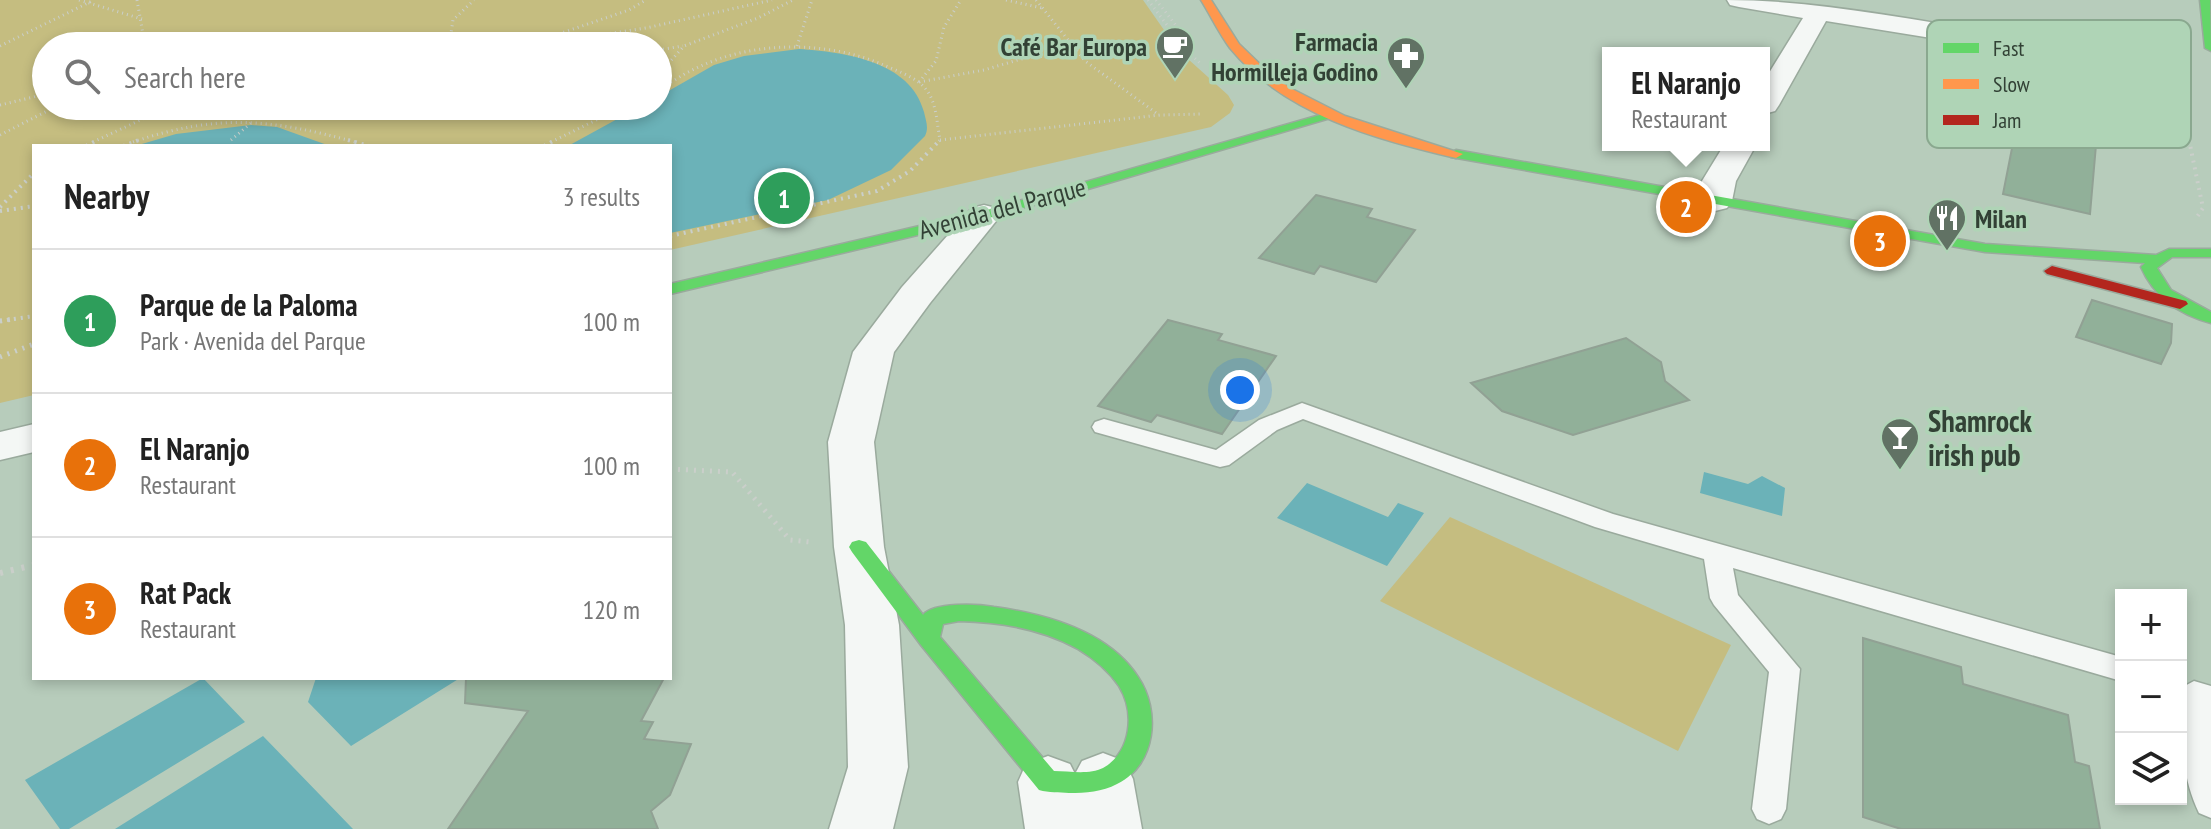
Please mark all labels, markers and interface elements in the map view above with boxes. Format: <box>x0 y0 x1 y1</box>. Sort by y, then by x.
legend <box>1927 20 2191 148</box>
cafe icon: Café Bar Europa <box>1154 25 1196 80</box>
place label: Farmacia Hormilleja Godino <box>1211 25 1378 88</box>
place label: Café Bar Europa <box>1000 30 1147 63</box>
search box <box>32 32 672 120</box>
text: Fast <box>1993 34 2024 62</box>
pharmacy icon: Farmacia Hormilleja Godino <box>1385 35 1427 90</box>
popup <box>1602 47 1770 151</box>
icon: search <box>60 54 104 98</box>
text: Search here <box>124 57 246 96</box>
text: El Naranjo <box>1631 63 1741 102</box>
text: Slow <box>1993 70 2030 98</box>
text: Restaurant <box>1631 102 1727 135</box>
text: Jam <box>1992 106 2021 134</box>
pin: 1 <box>758 168 810 228</box>
street label: Avenida del Parque <box>915 170 1089 246</box>
text: Nearby <box>64 174 149 218</box>
pin: 2 <box>1660 177 1712 237</box>
text: 3 results <box>563 180 640 213</box>
restaurant icon: Milan <box>1926 197 1968 252</box>
place label: Milan <box>1975 202 2027 235</box>
pin: 3 <box>1854 211 1906 271</box>
text: Parque de la Paloma <box>140 285 358 324</box>
text: 1 <box>84 305 96 338</box>
text: 100 m <box>582 305 640 338</box>
text: Park · Avenida del Parque <box>140 324 366 357</box>
your location <box>1220 370 1260 410</box>
place label: Shamrock irish pub <box>1928 401 2033 474</box>
bar icon: Shamrock irish pub <box>1879 416 1921 471</box>
text: El Naranjo <box>140 429 250 468</box>
text: 2 <box>84 449 96 482</box>
text: 100 m <box>582 449 640 482</box>
text: Restaurant <box>140 468 236 501</box>
text: Rat Pack <box>140 573 231 612</box>
map controls <box>2115 589 2187 805</box>
button: + <box>2115 589 2187 661</box>
text: 3 <box>84 593 96 626</box>
text: 120 m <box>582 593 640 626</box>
text: Restaurant <box>140 612 236 645</box>
button: − <box>2115 661 2187 733</box>
button: layers <box>2115 733 2187 805</box>

